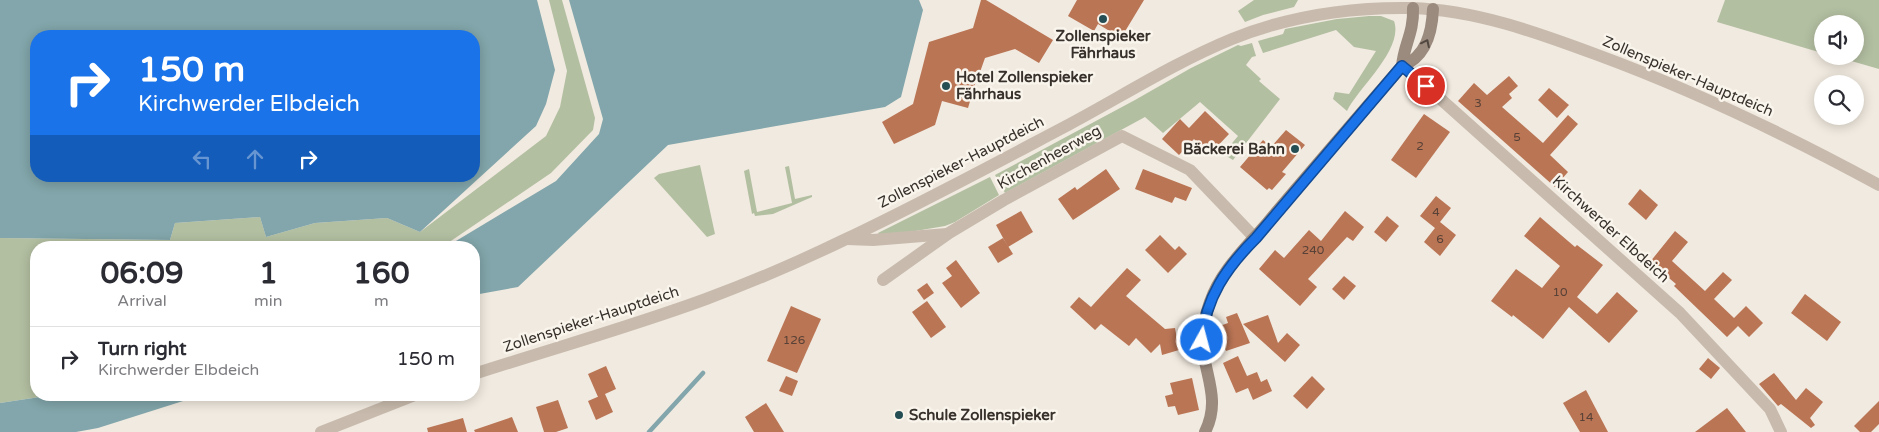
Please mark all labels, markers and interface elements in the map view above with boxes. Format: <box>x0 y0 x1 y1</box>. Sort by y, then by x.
marker: Zollenspieker Fährhaus <box>1097 13 1109 25</box>
map controls <box>1814 15 1864 125</box>
button: sound <box>1814 15 1864 65</box>
place label: Zollenspieker Fährhaus <box>1056 27 1151 62</box>
street label: Zollenspieker-Hauptdeich <box>1600 32 1776 120</box>
one-way arrow <box>1419 39 1430 48</box>
text: 150 m <box>138 49 245 91</box>
icon: right <box>55 50 120 115</box>
pin <box>1405 65 1447 107</box>
place label: Hotel Zollenspieker Fährhaus <box>956 68 1093 103</box>
icon: arrive <box>1412 72 1440 100</box>
button: search <box>1814 75 1864 125</box>
marker: Hotel Zollenspieker Fährhaus <box>940 80 952 92</box>
text: Kirchwerder Elbdeich <box>138 91 360 117</box>
house number: 3 <box>1474 96 1482 110</box>
street label: Zollenspieker-Hauptdeich <box>875 112 1047 212</box>
street label: Kirchenheerweg <box>994 121 1104 193</box>
house number: 5 <box>1513 130 1521 144</box>
house number: 2 <box>1416 139 1424 153</box>
place label: Bäckerei Bahn <box>1183 140 1285 158</box>
marker: Bäckerei Bahn <box>1289 143 1301 155</box>
icon: left <box>188 145 216 173</box>
icon: ahead <box>241 145 269 173</box>
icon: right <box>294 145 322 173</box>
street label: Kirchwerder Elbdeich <box>1549 172 1673 286</box>
house number: 4 <box>1432 205 1440 219</box>
house number: 6 <box>1436 232 1444 246</box>
house number: 240 <box>1302 243 1325 257</box>
text: 06:09 <box>100 255 184 292</box>
text: 1 <box>259 255 278 292</box>
text: 160 <box>353 255 410 292</box>
street label: Zollenspieker-Hauptdeich <box>501 282 681 356</box>
house number: 10 <box>1552 285 1568 299</box>
text: Arrival <box>117 291 167 311</box>
text: min <box>254 291 283 311</box>
text: m <box>374 291 389 311</box>
position arrow <box>1175 313 1227 365</box>
house number: 126 <box>783 333 805 347</box>
text: Turn right <box>98 338 186 360</box>
icon: right <box>55 345 83 373</box>
text: 150 m <box>397 348 455 370</box>
text: Kirchwerder Elbdeich <box>98 360 259 380</box>
place label: Schule Zollenspieker <box>909 406 1056 425</box>
marker: Schule Zollenspieker <box>893 409 905 421</box>
house number: 14 <box>1578 410 1594 424</box>

